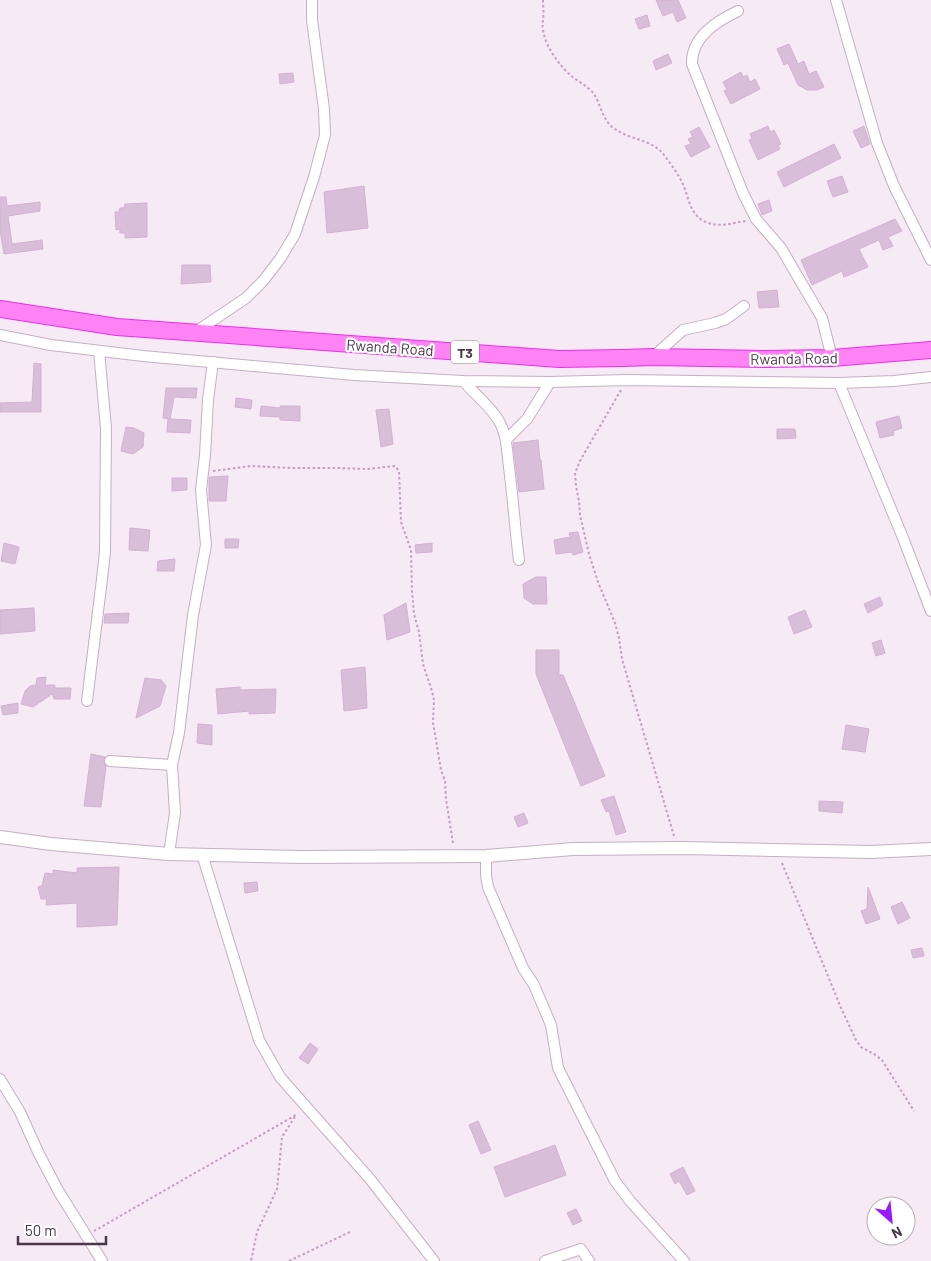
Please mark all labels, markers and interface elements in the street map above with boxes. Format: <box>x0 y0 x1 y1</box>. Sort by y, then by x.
street label: Rwanda Road <box>346 335 434 359</box>
road number: T3 <box>451 341 479 364</box>
street label: Rwanda Road <box>750 348 838 368</box>
north arrow <box>866 1196 916 1246</box>
scale bar <box>18 1214 105 1246</box>
text: 50 m <box>25 1221 57 1239</box>
text: N <box>889 1223 905 1243</box>

